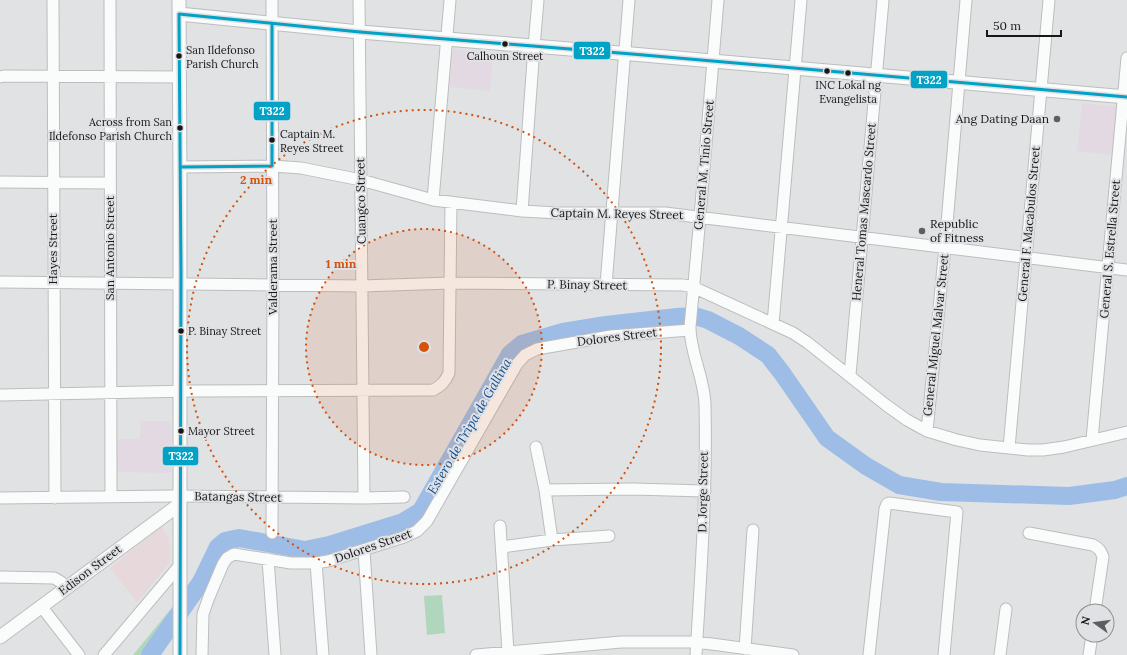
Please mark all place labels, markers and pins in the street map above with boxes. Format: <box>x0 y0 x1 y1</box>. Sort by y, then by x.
marker: Calhoun Street <box>500 39 510 49</box>
place label: San Ildefonso Parish Church <box>186 43 259 71</box>
place label: Calhoun Street <box>467 49 544 63</box>
marker: San Ildefonso Parish Church <box>174 51 184 61</box>
unlabelled marker <box>822 66 832 76</box>
marker: INC Lokal ng Evangelista <box>843 68 853 78</box>
place label: INC Lokal ng Evangelista <box>815 78 882 106</box>
place label: Ang Dating Daan <box>955 111 1049 126</box>
marker: Ang Dating Daan <box>1052 114 1062 124</box>
place label: Across from San Ildefonso Parish Church <box>49 115 172 143</box>
marker: Across from San Ildefonso Parish Church <box>175 123 185 133</box>
place label: Captain M. Reyes Street <box>280 127 344 155</box>
marker: Captain M. Reyes Street <box>267 135 277 145</box>
place label: Republic of Fitness <box>930 216 984 245</box>
marker: Republic of Fitness <box>917 226 927 236</box>
place label: P. Binay Street <box>188 324 262 338</box>
marker: P. Binay Street <box>176 326 186 336</box>
centre of rings <box>417 340 431 354</box>
place label: Mayor Street <box>188 424 255 438</box>
marker: Mayor Street <box>176 426 186 436</box>

